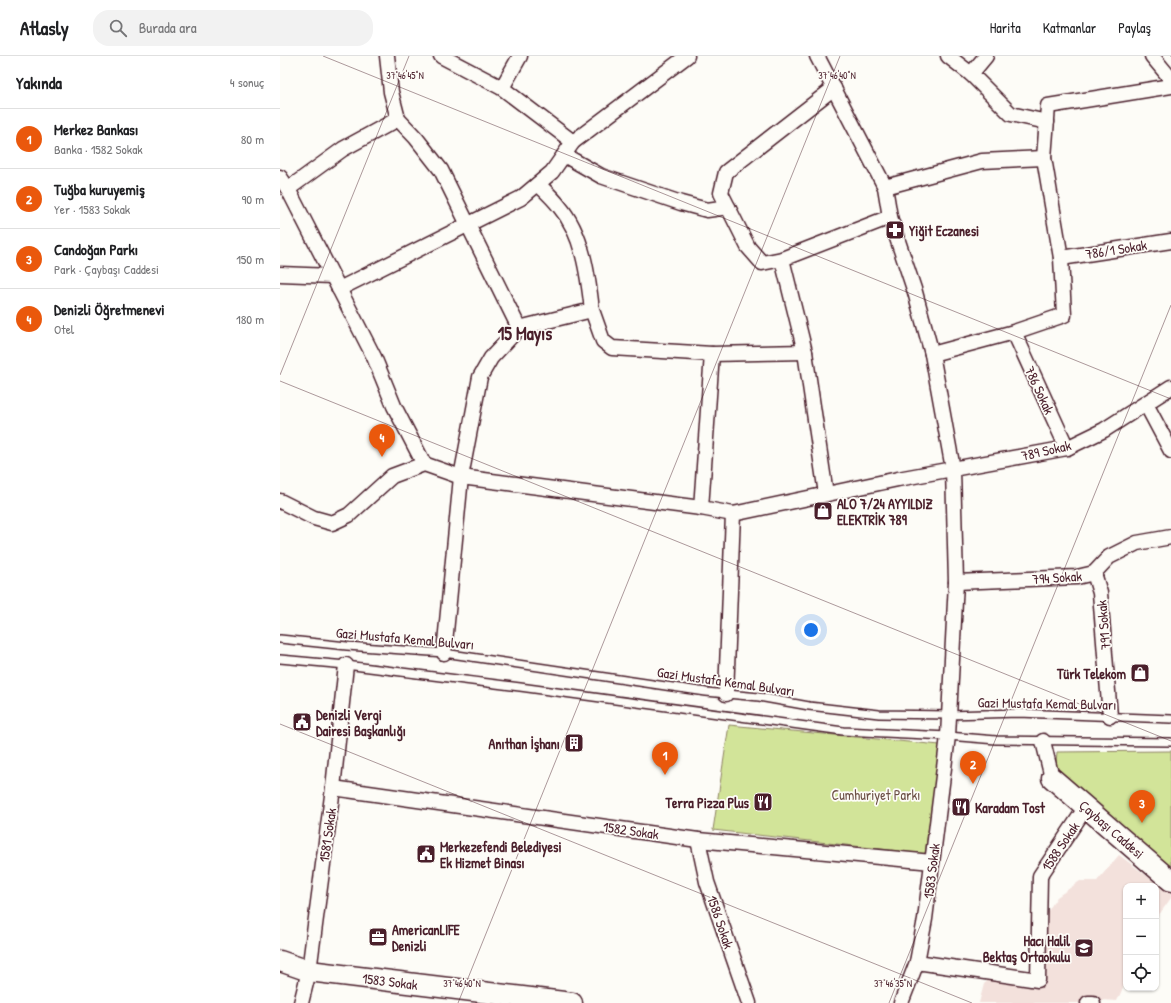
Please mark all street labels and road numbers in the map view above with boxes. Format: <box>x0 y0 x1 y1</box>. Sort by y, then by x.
street label: 786/1 Sokak <box>1084 235 1148 263</box>
street label: 786 Sokak <box>1021 363 1059 417</box>
street label: 789 Sokak <box>1019 435 1073 465</box>
street label: 794 Sokak <box>1032 566 1083 588</box>
street label: 791 Sokak <box>1091 599 1115 651</box>
street label: Gazi Mustafa Kemal Bulvarı <box>335 622 475 654</box>
street label: Gazi Mustafa Kemal Bulvarı <box>656 662 796 700</box>
street label: Gazi Mustafa Kemal Bulvarı <box>977 692 1117 714</box>
street label: Çaybaşı Caddesi <box>1075 796 1149 863</box>
street label: 1581 Sokak <box>314 806 340 863</box>
street label: 1582 Sokak <box>602 817 660 843</box>
street label: 1588 Sokak <box>1037 818 1084 874</box>
street label: 1583 Sokak <box>918 842 944 900</box>
street label: 1586 Sokak <box>703 893 739 951</box>
street label: 1583 Sokak <box>361 968 419 994</box>

